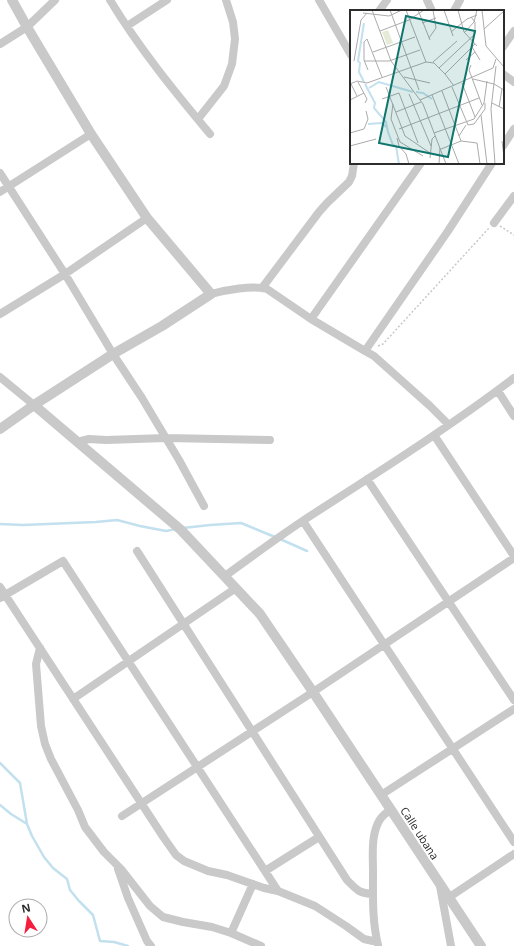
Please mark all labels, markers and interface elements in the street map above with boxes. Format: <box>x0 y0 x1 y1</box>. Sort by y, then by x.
inset map <box>350 10 504 164</box>
street label: Calle ubana <box>397 804 443 862</box>
north arrow <box>8 898 48 938</box>
text: N <box>20 899 32 916</box>

